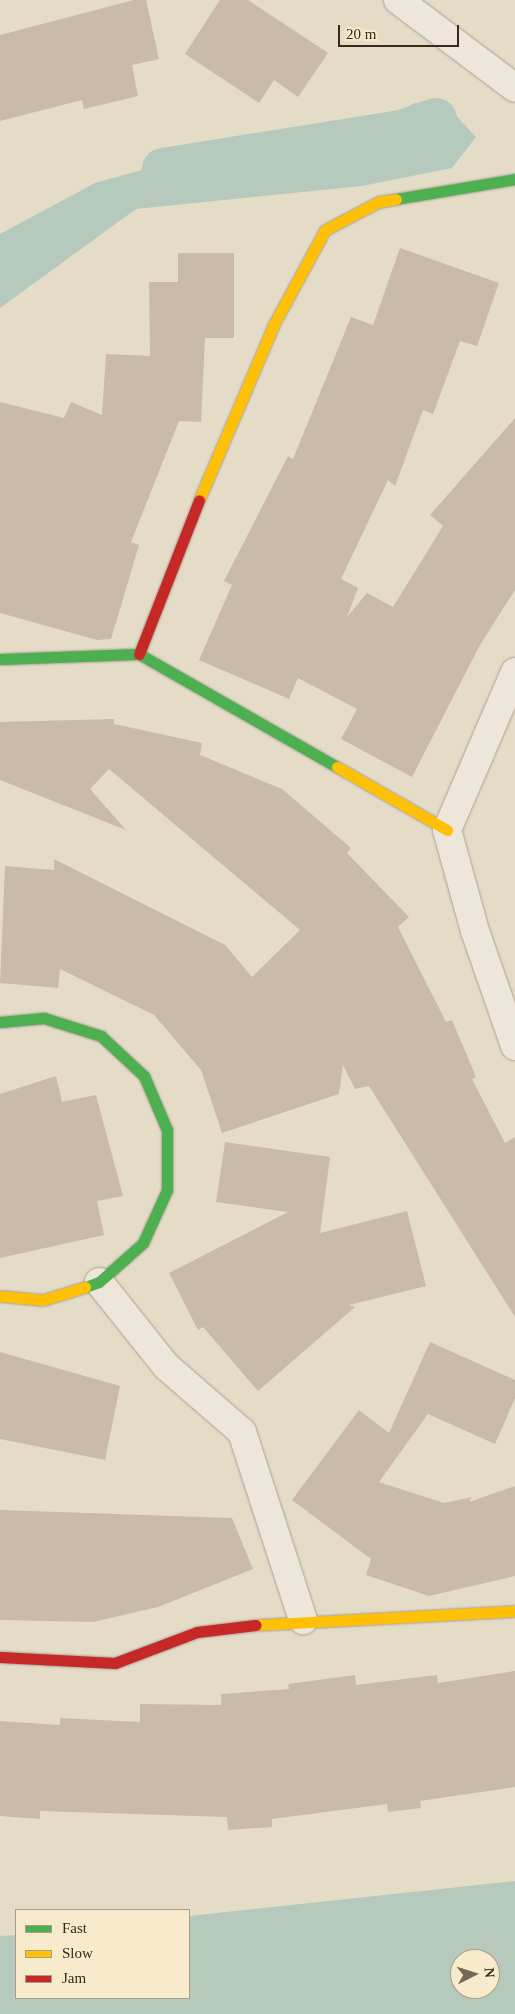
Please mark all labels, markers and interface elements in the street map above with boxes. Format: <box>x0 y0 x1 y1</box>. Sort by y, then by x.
scale bar <box>340 15 461 47</box>
text: 20 m <box>346 26 376 42</box>
legend <box>15 1909 190 1999</box>
text: Fast <box>62 1920 87 1936</box>
text: Slow <box>62 1945 93 1961</box>
north arrow <box>450 1949 500 1999</box>
text: N <box>482 1967 497 1978</box>
text: Jam <box>62 1970 86 1986</box>

